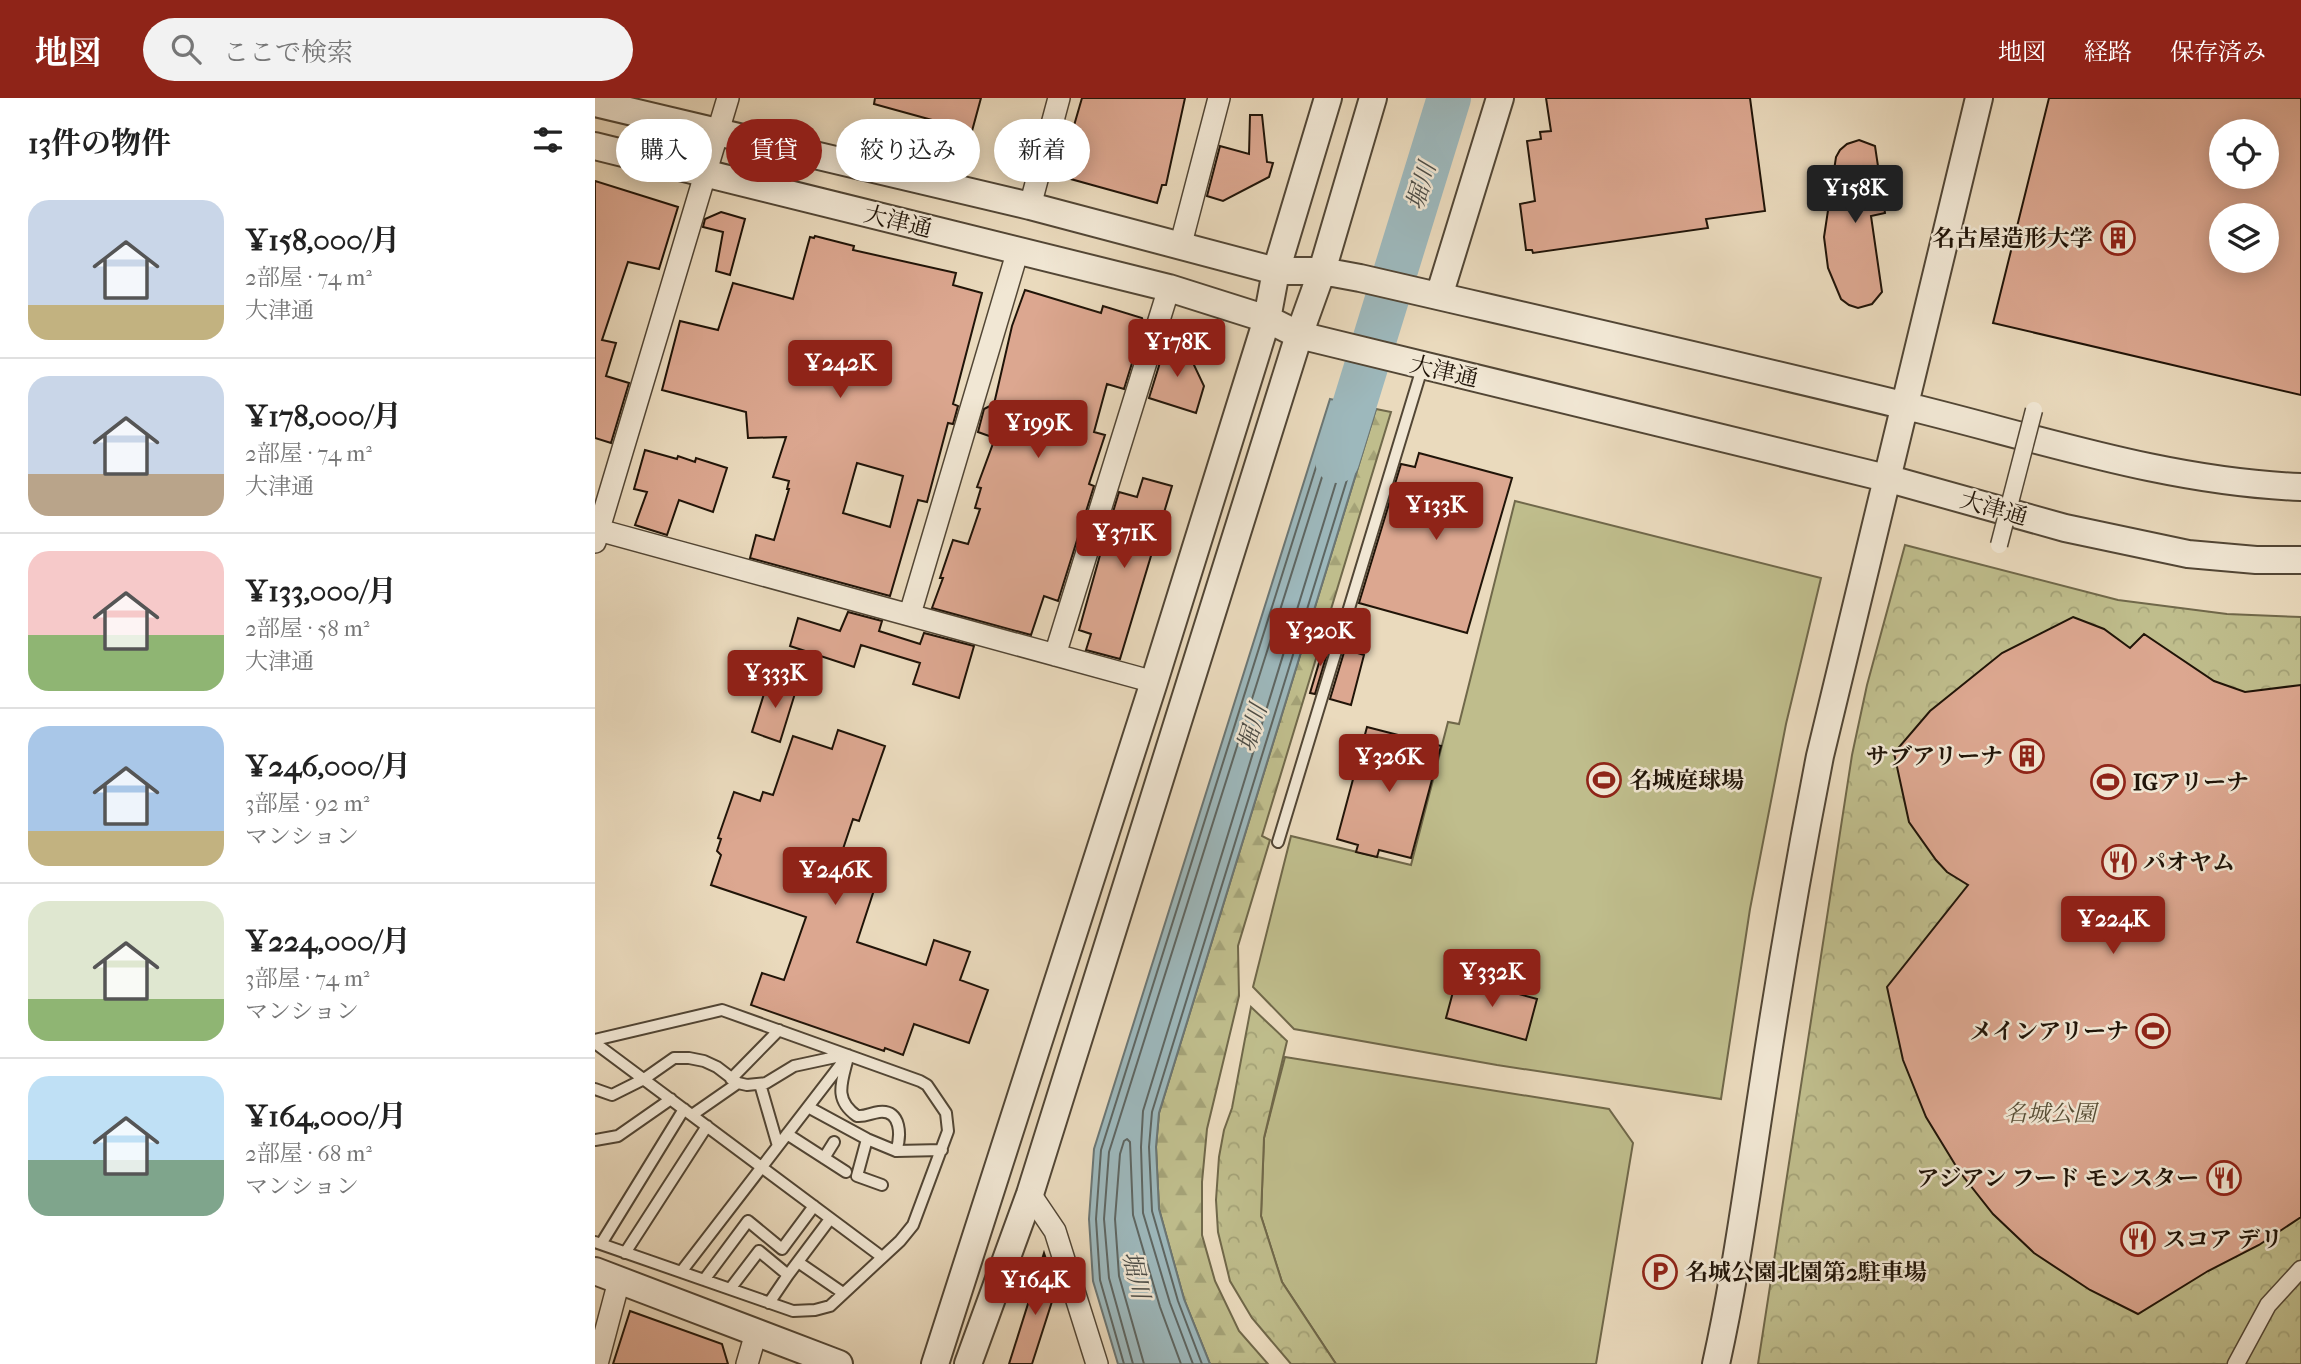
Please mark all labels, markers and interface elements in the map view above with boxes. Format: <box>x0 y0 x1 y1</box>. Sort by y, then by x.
search box <box>143 18 633 81</box>
icon: search <box>167 30 205 68</box>
text: 地図 <box>35 34 101 73</box>
text: ここで検索 <box>223 37 353 68</box>
text: 地図 <box>1998 38 2046 66</box>
text: 経路 <box>2084 38 2132 66</box>
text: 保存済み <box>2170 38 2266 66</box>
chip: 購入 <box>616 119 712 182</box>
chip: 賃貸 <box>726 119 822 182</box>
chip: 絞り込み <box>836 119 980 182</box>
chip: 新着 <box>994 119 1090 182</box>
map controls <box>2209 119 2279 273</box>
button: locate <box>2209 119 2279 189</box>
icon: filters <box>529 121 567 159</box>
text: 13件の物件 <box>28 126 171 161</box>
water label: 堀川 <box>1401 156 1442 213</box>
pin: ¥158K <box>1806 166 1904 225</box>
text: ¥158K <box>1823 174 1887 201</box>
street label: 大津通 <box>861 200 935 243</box>
button: layers <box>2209 203 2279 273</box>
building icon: 名古屋造形大学 <box>2099 219 2137 257</box>
text: ¥158,000/月 <box>245 223 400 258</box>
place label: 名古屋造形大学 <box>1932 225 2093 252</box>
icon: home <box>84 228 168 312</box>
text: 2部屋 · 74 m² <box>245 264 372 291</box>
text: 大津通 <box>245 297 314 324</box>
pin: ¥178K <box>1128 320 1226 379</box>
text: ¥178K <box>1144 328 1210 355</box>
pin: ¥242K <box>791 341 889 400</box>
text: ¥242K <box>804 349 876 376</box>
street label: 大津通 <box>1407 351 1481 392</box>
text: ¥178,000/月 <box>245 399 402 434</box>
pin: ¥199K <box>989 400 1087 460</box>
icon: home <box>84 404 168 488</box>
text: ¥199K <box>1005 409 1071 436</box>
text: 2部屋 · 74 m² <box>245 440 372 467</box>
text: 大津通 <box>245 473 314 500</box>
pin: ¥133K <box>1387 482 1485 542</box>
street label: 大津通 <box>1957 486 2031 531</box>
text: ¥133K <box>1405 491 1467 518</box>
pin: ¥371K <box>1075 510 1173 570</box>
text: ¥371K <box>1092 519 1156 546</box>
text: ¥133,000/月 <box>245 574 397 609</box>
icon: home <box>84 579 168 663</box>
pin: ¥320K <box>1271 608 1369 668</box>
text: 2部屋 · 58 m² <box>245 615 369 642</box>
text: ¥320K <box>1286 617 1354 644</box>
text: 大津通 <box>245 648 314 675</box>
pin: ¥333K <box>726 650 824 710</box>
text: ¥333K <box>744 659 806 686</box>
water label: 堀川 <box>1232 698 1273 755</box>
pin: ¥326K <box>1340 734 1438 794</box>
building icon: サブアリーナ <box>2008 737 2046 775</box>
text: ¥326K <box>1355 743 1423 770</box>
place label: サブアリーナ <box>1866 743 2003 770</box>
text: ¥246,000/月 <box>245 749 411 784</box>
icon: home <box>84 754 168 838</box>
sports icon: 名城庭球場 <box>1585 761 1623 799</box>
sports icon: IGアリーナ <box>2089 763 2127 801</box>
place label: 名城庭球場 <box>1629 767 1744 794</box>
place label: IGアリーナ <box>2133 769 2249 796</box>
text: 3部屋 · 92 m² <box>245 790 369 817</box>
text: マンション <box>245 823 359 850</box>
restaurant icon: パオヤム <box>2100 843 2138 881</box>
pin: ¥246K <box>786 848 884 907</box>
place label: パオヤム <box>2143 849 2235 876</box>
text: ¥246K <box>799 856 871 883</box>
pin: ¥224K <box>2064 896 2162 956</box>
text: ¥224K <box>2077 905 2149 932</box>
text: ¥224,000/月 <box>245 924 411 959</box>
icon: home <box>84 929 168 1013</box>
pin: ¥332K <box>1443 950 1541 1009</box>
text: ¥332K <box>1459 958 1525 985</box>
text: 3部屋 · 74 m² <box>245 965 370 992</box>
text: マンション <box>245 998 359 1025</box>
sports icon: メインアリーナ <box>2134 1012 2172 1050</box>
place label: メインアリーナ <box>1969 1018 2129 1045</box>
text: ¥164,000/月 <box>245 1099 407 1134</box>
park label: 名城公園 <box>2004 1100 2100 1127</box>
icon: home <box>84 1104 168 1188</box>
text: 2部屋 · 68 m² <box>245 1140 372 1167</box>
restaurant icon: アジアン フード モンスター <box>2205 1159 2243 1197</box>
place label: アジアン フード モンスター <box>1916 1165 2199 1192</box>
text: マンション <box>245 1173 359 1200</box>
restaurant icon: スコア デリ <box>2119 1220 2157 1258</box>
place label: スコア デリ <box>2163 1226 2283 1253</box>
water label: 堀川 <box>1117 1248 1156 1304</box>
parking icon: 名城公園北園第2駐車場 <box>1641 1253 1679 1291</box>
pin: ¥164K <box>986 1258 1084 1317</box>
place label: 名城公園北園第2駐車場 <box>1685 1259 1927 1286</box>
text: ¥164K <box>1001 1266 1069 1293</box>

